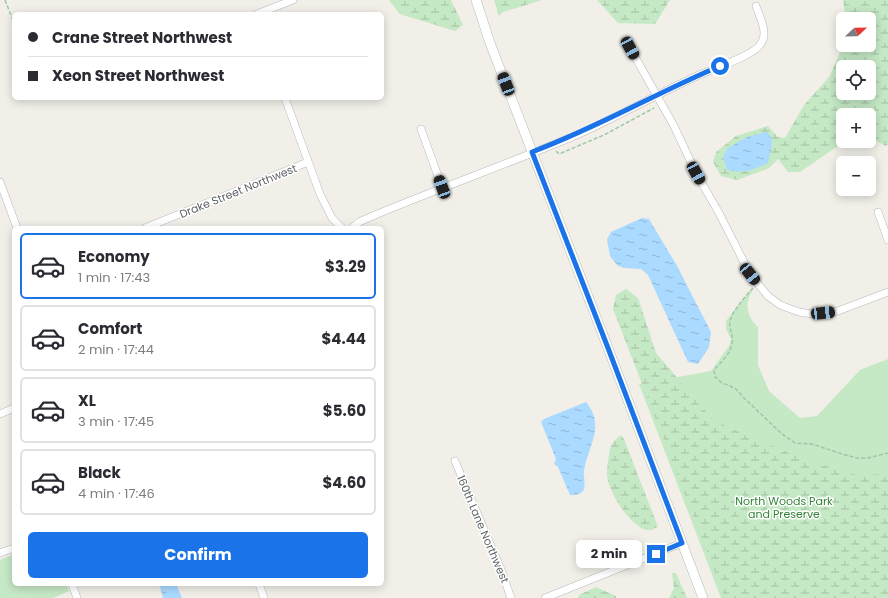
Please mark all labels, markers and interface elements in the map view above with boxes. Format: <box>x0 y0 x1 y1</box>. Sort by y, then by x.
north arrow <box>836 12 876 52</box>
map controls <box>836 12 876 196</box>
text: Crane Street Northwest <box>52 27 232 48</box>
car <box>619 35 641 61</box>
route start <box>711 57 729 75</box>
button: locate <box>836 60 876 100</box>
text: Xeon Street Northwest <box>52 65 224 86</box>
car <box>496 71 516 97</box>
button: + <box>836 108 876 148</box>
button: − <box>836 156 876 196</box>
street label: Drake Street Northwest <box>177 160 299 222</box>
car <box>685 160 707 186</box>
car <box>432 174 452 200</box>
text: Economy <box>78 246 150 267</box>
icon: car <box>30 248 66 284</box>
text: $3.29 <box>325 256 366 277</box>
car <box>738 261 762 287</box>
text: 1 min · 17:43 <box>78 268 150 287</box>
car <box>810 306 836 320</box>
text: Comfort <box>78 318 142 339</box>
icon: car <box>30 320 66 356</box>
text: $4.44 <box>321 328 366 349</box>
text: 2 min · 17:44 <box>78 340 154 359</box>
text: XL <box>78 390 96 411</box>
icon: car <box>30 392 66 428</box>
text: $5.60 <box>323 400 366 421</box>
text: 3 min · 17:45 <box>78 412 154 431</box>
text: Black <box>78 462 121 483</box>
icon: car <box>30 464 66 500</box>
text: $4.60 <box>322 472 366 493</box>
street label: 160th Lane Northwest <box>453 473 513 585</box>
text: 4 min · 17:46 <box>78 484 155 503</box>
park label: North Woods Park and Preserve <box>735 493 833 522</box>
button: Confirm <box>28 532 368 578</box>
callout: 2 min <box>576 540 642 568</box>
text: 2 min <box>591 544 627 563</box>
route end <box>647 545 665 563</box>

